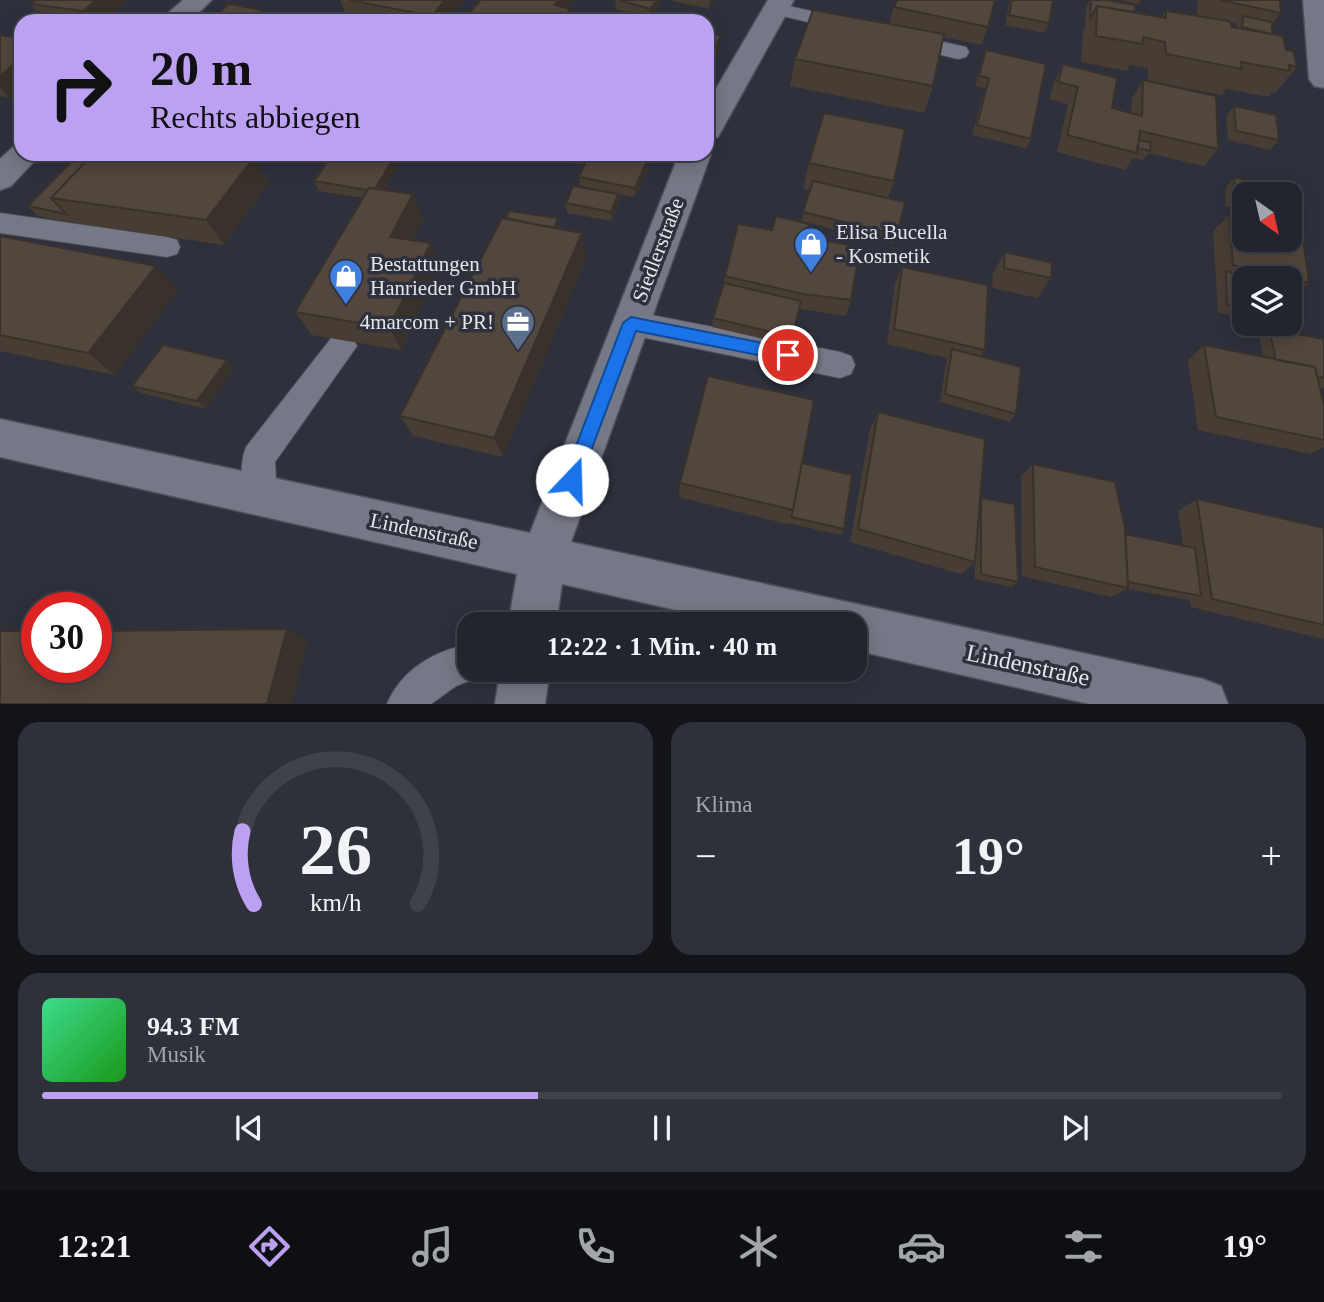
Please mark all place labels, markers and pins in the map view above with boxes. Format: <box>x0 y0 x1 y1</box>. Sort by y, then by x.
place label: Elisa Bucella - Kosmetik <box>836 220 948 268</box>
shop icon: Elisa Bucella - Kosmetik <box>792 225 830 274</box>
place label: Bestattungen Hanrieder GmbH <box>370 252 516 300</box>
shop icon: Bestattungen Hanrieder GmbH <box>327 257 365 306</box>
office icon: 4marcom + PR! <box>499 303 537 352</box>
place label: 4marcom + PR! <box>360 310 494 334</box>
pin <box>758 325 818 385</box>

